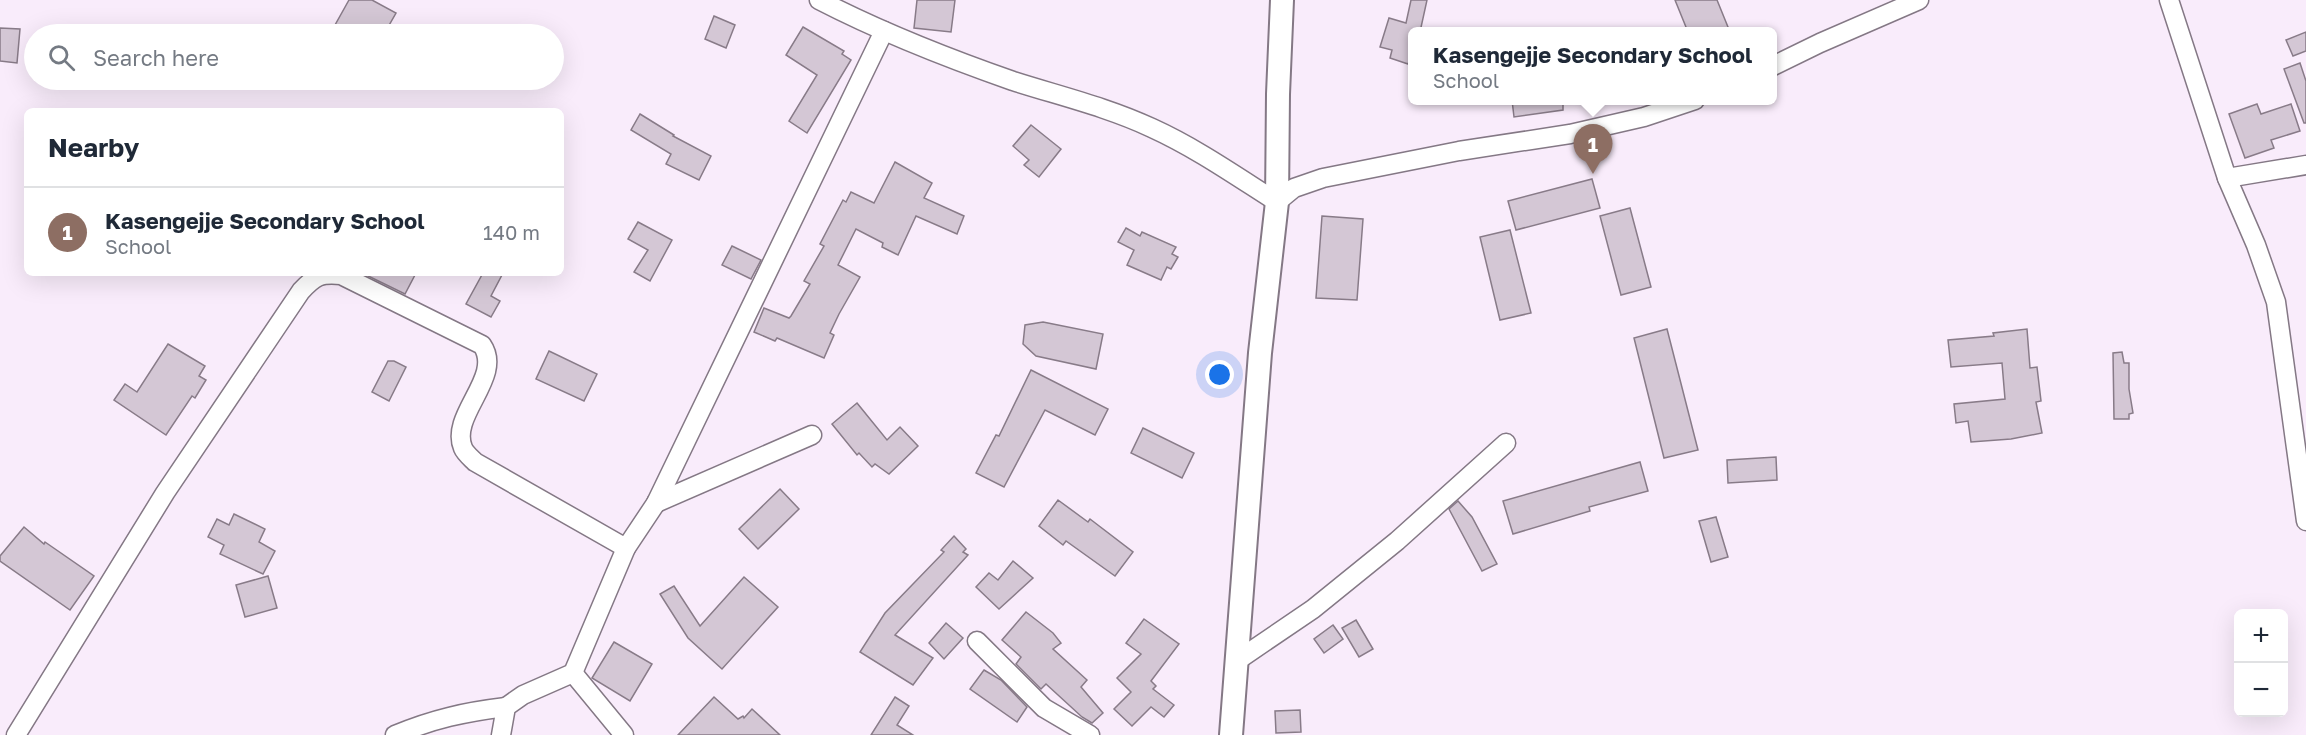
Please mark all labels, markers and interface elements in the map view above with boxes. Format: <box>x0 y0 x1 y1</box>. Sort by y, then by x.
search box <box>24 24 564 90</box>
popup <box>1408 27 1777 105</box>
icon: search <box>45 41 78 74</box>
text: Kasengejje Secondary School <box>1433 41 1752 68</box>
text: Search here <box>93 44 219 71</box>
text: School <box>1433 68 1499 92</box>
pin: 1 <box>1574 124 1612 174</box>
text: Nearby <box>48 132 139 163</box>
text: Kasengejje Secondary School <box>105 207 425 234</box>
text: 1 <box>62 220 73 244</box>
text: 140 m <box>483 220 540 244</box>
text: School <box>105 234 171 258</box>
your location <box>1205 360 1234 389</box>
map controls <box>2234 609 2288 717</box>
button: + <box>2234 609 2288 663</box>
button: − <box>2234 663 2288 717</box>

